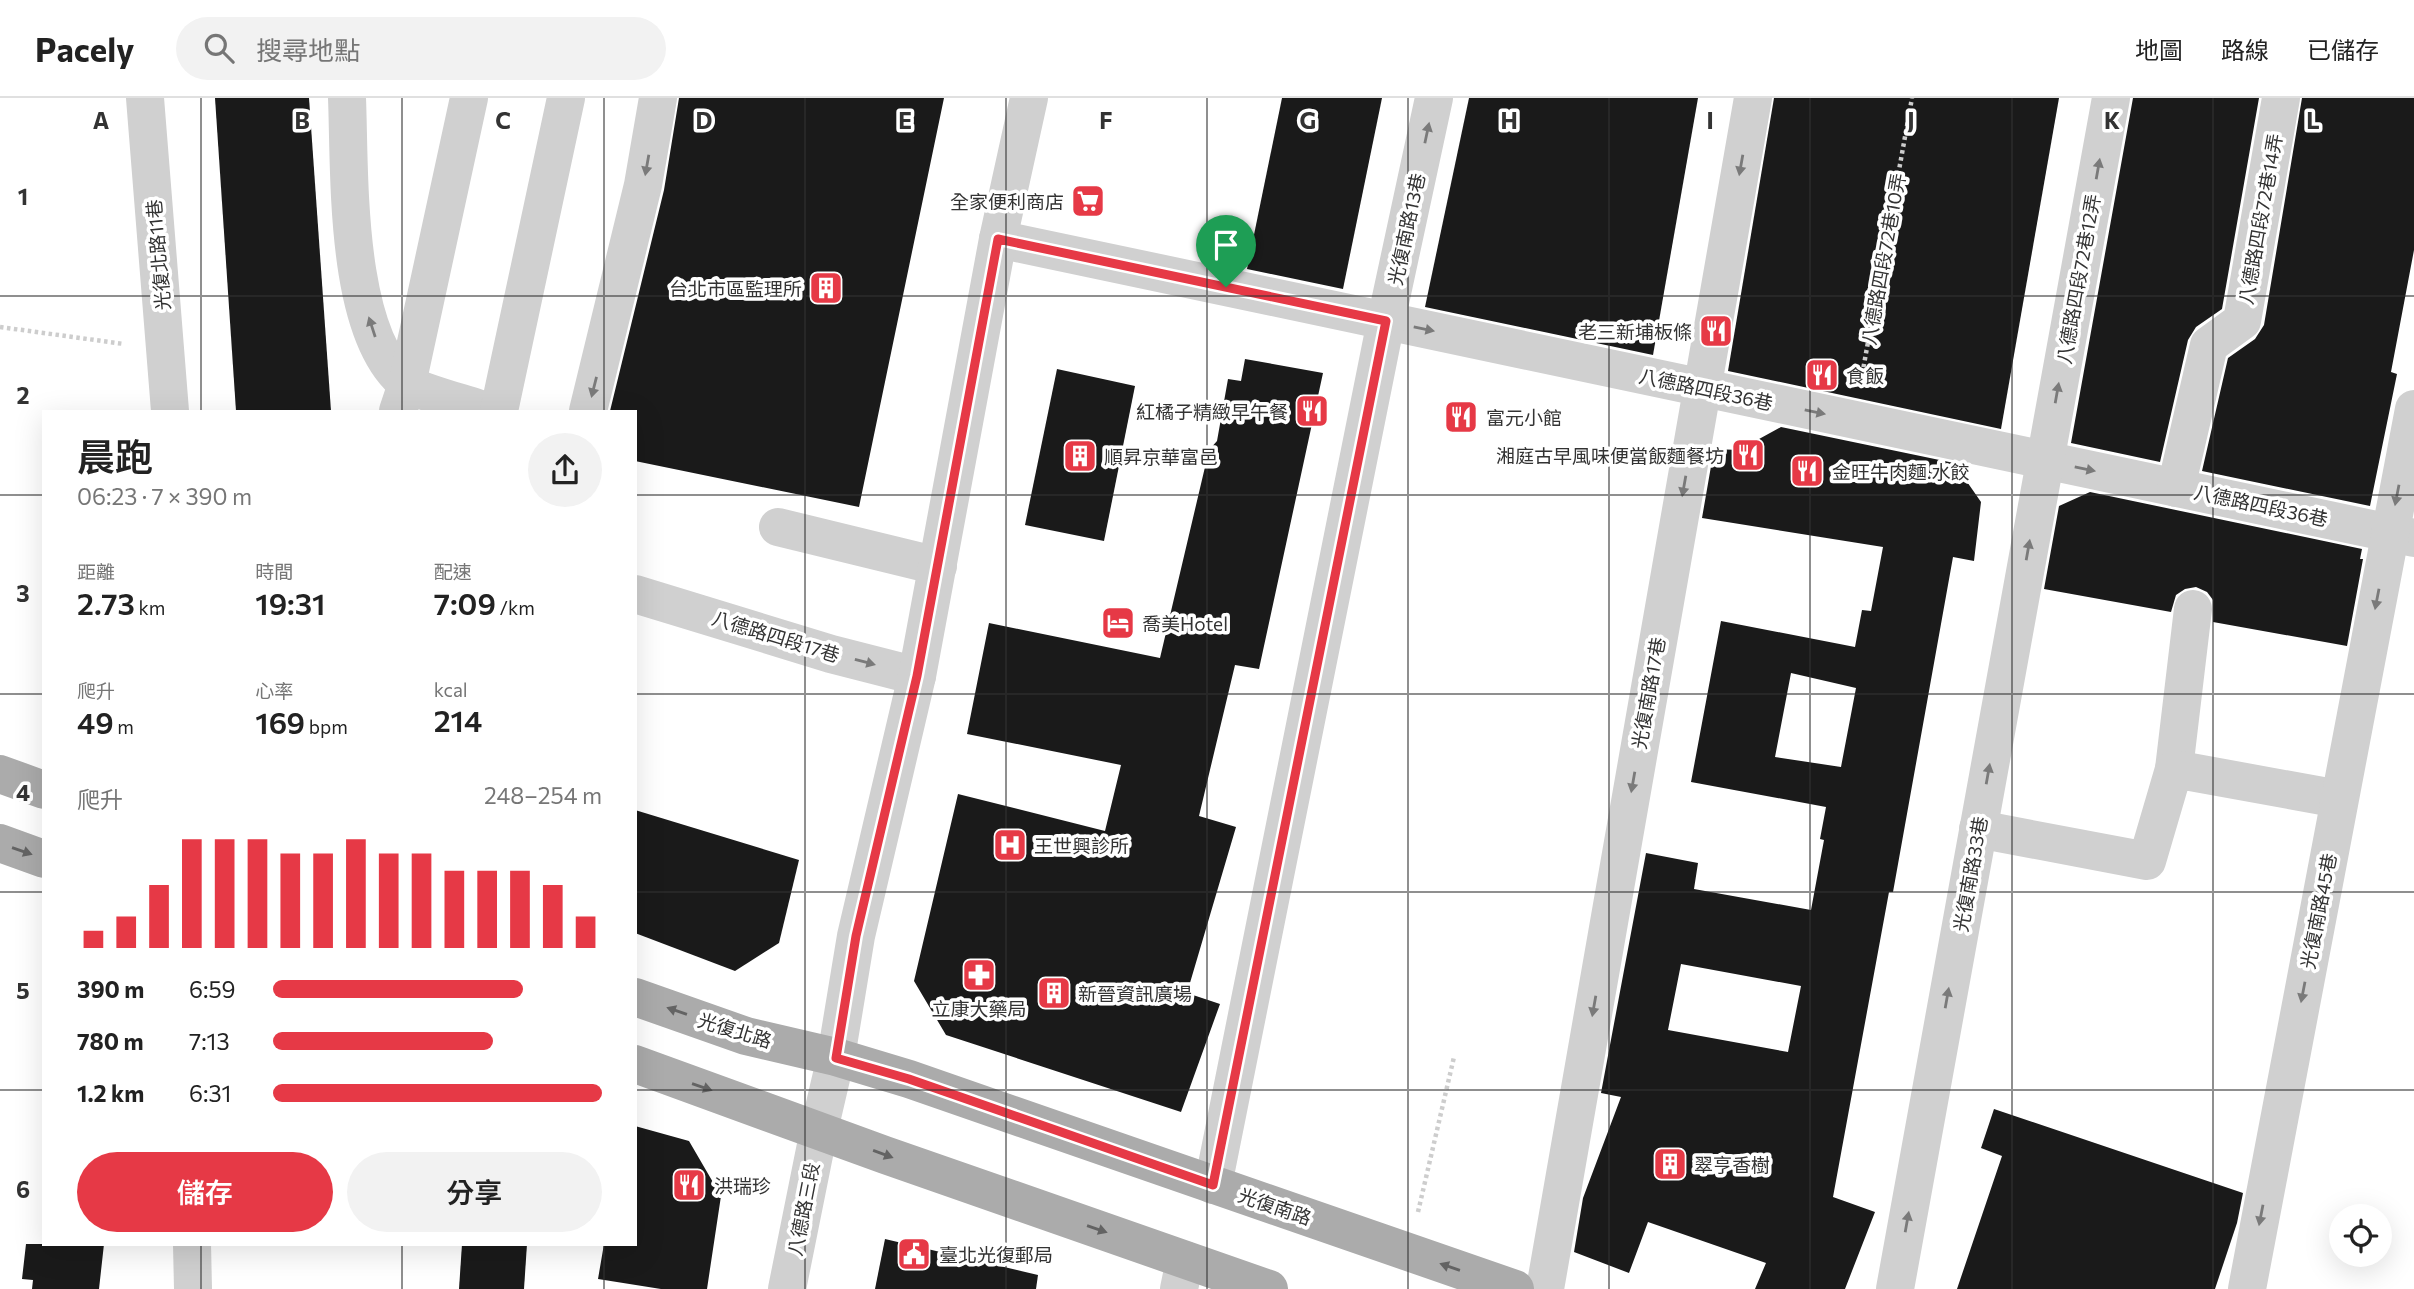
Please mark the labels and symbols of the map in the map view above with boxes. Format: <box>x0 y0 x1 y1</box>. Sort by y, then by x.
text: A <box>93 106 110 134</box>
text: B <box>294 106 310 134</box>
text: C <box>495 106 511 134</box>
text: D <box>696 106 713 134</box>
text: E <box>898 106 912 134</box>
text: F <box>1099 106 1113 134</box>
text: G <box>1300 106 1316 134</box>
text: H <box>1500 106 1518 134</box>
text: I <box>1706 106 1714 134</box>
text: J <box>1907 106 1915 134</box>
text: K <box>2104 106 2120 134</box>
text: L <box>2306 106 2320 134</box>
one-way arrow <box>1421 122 1432 144</box>
street label: 八德路四段72巷14弄 <box>2234 132 2286 306</box>
one-way arrow <box>641 154 652 176</box>
one-way arrow <box>1735 154 1746 176</box>
one-way arrow <box>2093 158 2104 180</box>
street label: 光復南路13巷 <box>1383 171 1429 287</box>
street label: 八德路四段72巷10弄 <box>1857 171 1909 347</box>
text: 1 <box>18 182 28 210</box>
supermarket icon: 全家便利商店 <box>1069 182 1107 220</box>
place label: 全家便利商店 <box>950 190 1064 213</box>
street label: 八德路四段72巷12弄 <box>2052 192 2104 366</box>
street label: 光復北路11巷 <box>142 199 174 311</box>
pin <box>1196 215 1256 287</box>
building icon: 台北市區監理所 <box>807 269 845 307</box>
place label: 台北市區監理所 <box>669 277 802 300</box>
restaurant icon: 老三新埔板條 <box>1697 312 1735 350</box>
one-way arrow <box>366 316 376 337</box>
place label: 老三新埔板條 <box>1578 320 1692 343</box>
one-way arrow <box>1413 324 1435 335</box>
restaurant icon: 食飯 <box>1803 356 1841 394</box>
street label: 八德路四段36巷 <box>1637 364 1775 414</box>
place label: 食飯 <box>1846 364 1884 387</box>
one-way arrow <box>588 376 599 398</box>
text: 2 <box>16 381 30 409</box>
one-way arrow <box>2052 382 2063 404</box>
restaurant icon: 紅橘子精緻早午餐 <box>1293 392 1331 430</box>
restaurant icon: 富元小館 <box>1442 398 1480 436</box>
place label: 紅橘子精緻早午餐 <box>1136 400 1288 423</box>
place label: 富元小館 <box>1486 406 1562 429</box>
one-way arrow <box>1804 406 1826 417</box>
restaurant icon: 湘庭古早風味便當飯麵餐坊 <box>1729 436 1767 474</box>
building icon: 順昇京華富邑 <box>1061 437 1099 475</box>
place label: 湘庭古早風味便當飯麵餐坊 <box>1496 444 1724 467</box>
place label: 順昇京華富邑 <box>1104 445 1218 468</box>
restaurant icon: 金旺牛肉麵.水餃 <box>1788 452 1826 490</box>
place label: 金旺牛肉麵.水餃 <box>1832 460 1970 483</box>
one-way arrow <box>2074 463 2096 474</box>
one-way arrow <box>1678 475 1689 497</box>
street label: 八德路四段36巷 <box>2192 480 2330 530</box>
one-way arrow <box>2391 484 2402 506</box>
one-way arrow <box>2023 539 2034 561</box>
text: 3 <box>16 579 30 607</box>
one-way arrow <box>2371 588 2382 610</box>
hotel icon: 喬美Hotel <box>1099 604 1137 642</box>
street label: 八德路四段17巷 <box>709 606 843 666</box>
place label: 喬美Hotel <box>1142 612 1228 635</box>
street label: 光復南路17巷 <box>1627 635 1669 751</box>
one-way arrow <box>855 658 876 668</box>
one-way arrow <box>1983 763 1994 785</box>
one-way arrow <box>1627 771 1638 793</box>
text: 4 <box>16 778 30 806</box>
street label: 光復南路33巷 <box>1949 815 1991 933</box>
hospital icon: 王世興診所 <box>991 826 1029 864</box>
place label: 王世興診所 <box>1034 834 1129 857</box>
one-way arrow <box>11 846 32 857</box>
street label: 光復南路45巷 <box>2296 851 2340 971</box>
pharmacy icon: 立康大藥局 <box>960 956 998 994</box>
building icon: 新晉資訊廣場 <box>1035 974 1073 1012</box>
text: 5 <box>16 976 30 1004</box>
one-way arrow <box>2297 981 2308 1003</box>
place label: 新晉資訊廣場 <box>1078 982 1192 1005</box>
one-way arrow <box>1942 987 1953 1009</box>
one-way arrow <box>1588 995 1599 1017</box>
place label: 立康大藥局 <box>931 997 1027 1020</box>
one-way arrow <box>666 1005 687 1016</box>
street label: 光復北路 <box>695 1008 775 1052</box>
one-way arrow <box>691 1082 712 1093</box>
building icon: 翠亨香樹 <box>1651 1145 1689 1183</box>
one-way arrow <box>872 1149 893 1160</box>
place label: 翠亨香樹 <box>1694 1153 1770 1176</box>
street label: 八德路三段 <box>783 1160 823 1258</box>
restaurant icon: 洪瑞珍 <box>670 1166 708 1204</box>
place label: 洪瑞珍 <box>714 1174 771 1197</box>
text: 6 <box>16 1175 30 1203</box>
street label: 光復南路 <box>1235 1183 1315 1229</box>
one-way arrow <box>2255 1204 2266 1226</box>
one-way arrow <box>1902 1211 1913 1233</box>
one-way arrow <box>1087 1224 1108 1235</box>
public building icon: 臺北光復郵局 <box>895 1235 933 1273</box>
place label: 臺北光復郵局 <box>939 1243 1053 1266</box>
one-way arrow <box>1440 1261 1461 1272</box>

